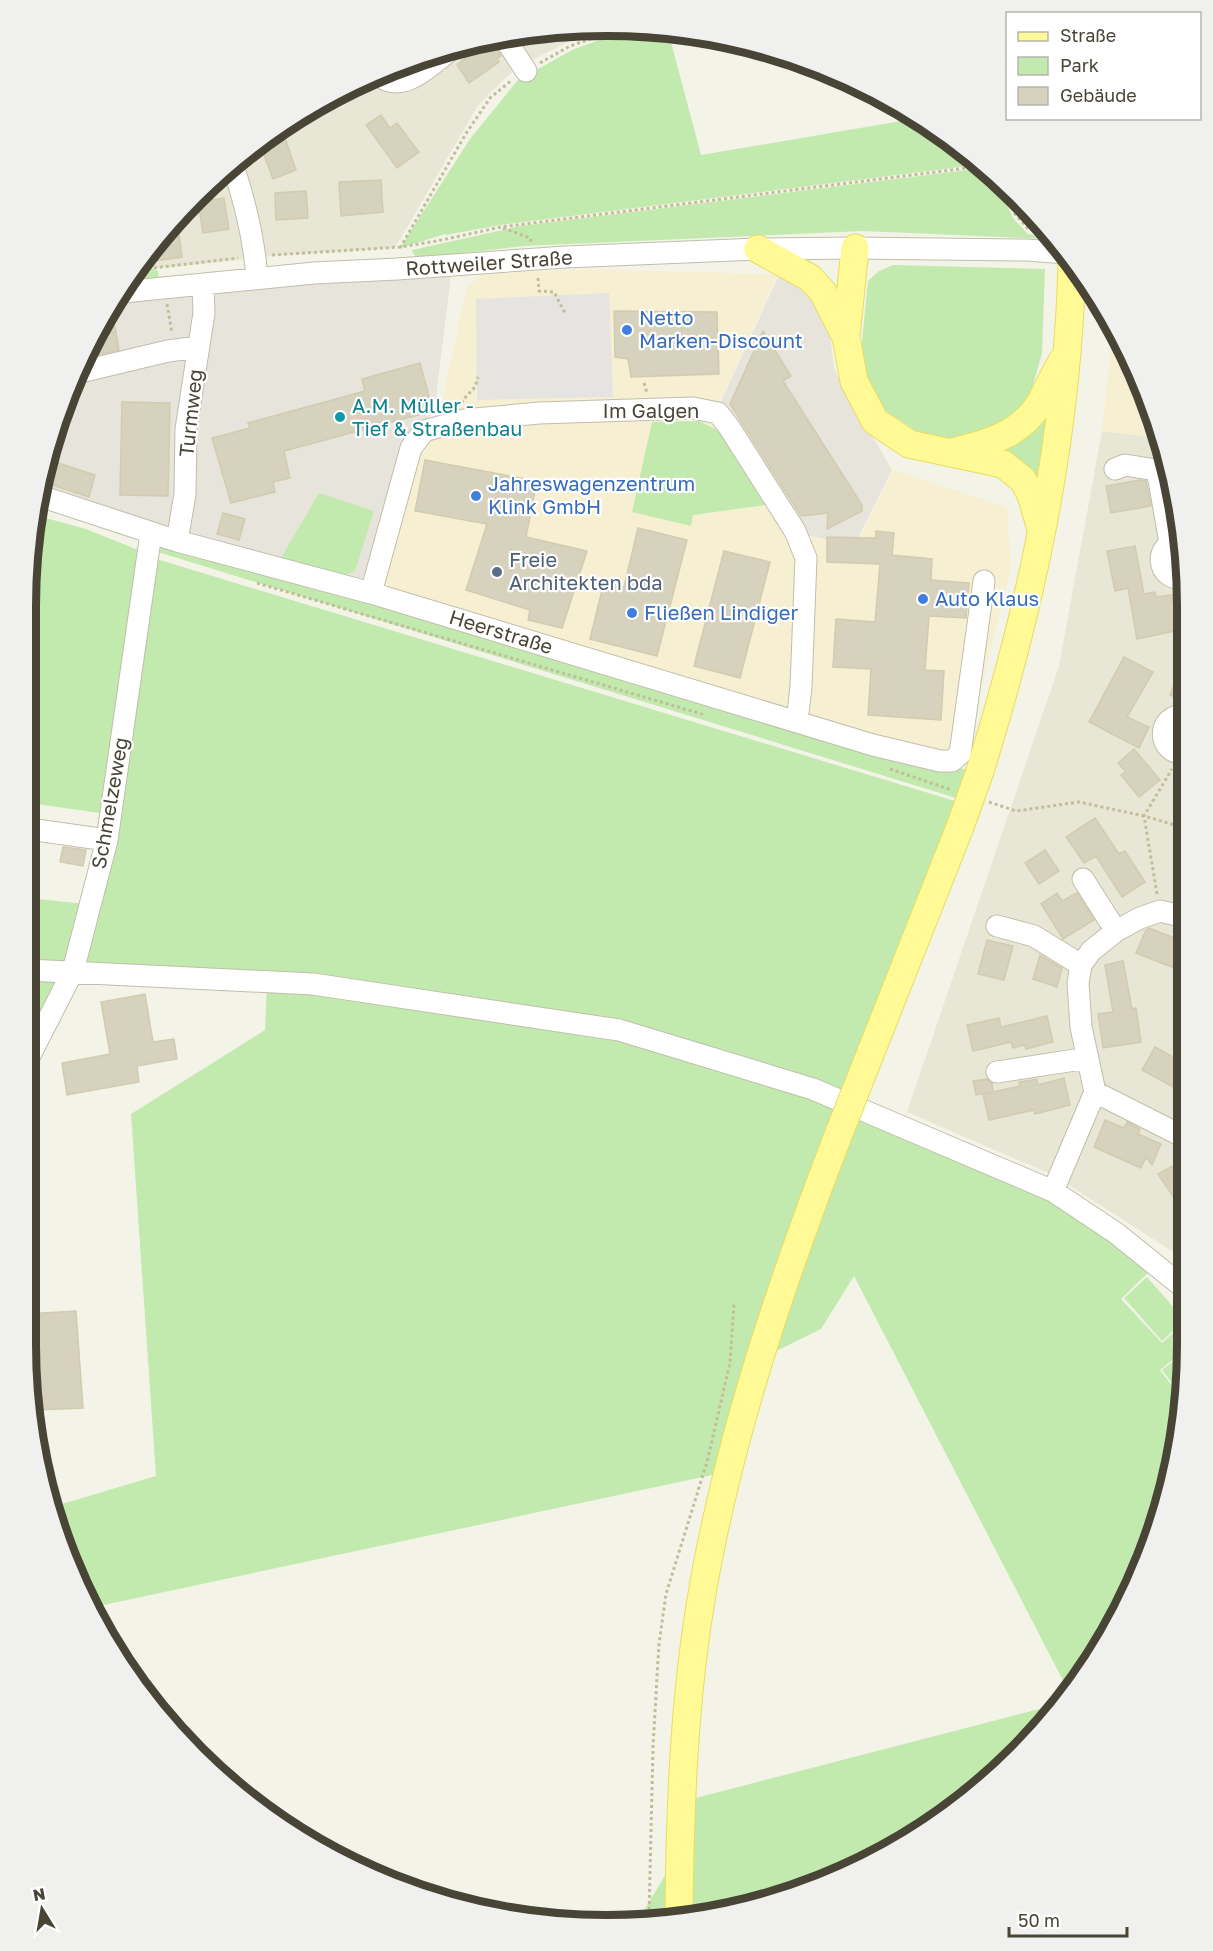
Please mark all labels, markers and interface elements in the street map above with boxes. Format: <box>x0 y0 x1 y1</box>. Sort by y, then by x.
legend <box>1006 12 1201 120</box>
text: Straße <box>1060 24 1116 46</box>
text: Park <box>1060 54 1099 76</box>
text: Gebäude <box>1060 84 1137 106</box>
street label: Rottweiler Straße <box>405 244 573 280</box>
place label: Netto Marken-Discount <box>639 305 803 352</box>
marker: Netto Marken-Discount <box>620 323 634 337</box>
street label: Turmweg <box>173 368 207 458</box>
place label: A.M. Müller - Tief & Straßenbau <box>352 393 522 440</box>
street label: Im Galgen <box>603 398 699 422</box>
marker: A.M. Müller - Tief & Straßenbau <box>333 410 347 424</box>
place label: Jahreswagenzentrum Klink GmbH <box>488 471 695 518</box>
marker: Jahreswagenzentrum Klink GmbH <box>469 489 483 503</box>
place label: Freie Architekten bda <box>509 547 663 594</box>
marker: Freie Architekten bda <box>490 565 504 579</box>
place label: Auto Klaus <box>935 586 1039 610</box>
marker: Auto Klaus <box>916 592 930 606</box>
place label: Fließen Lindiger <box>644 600 798 624</box>
street label: Heerstraße <box>447 604 556 658</box>
marker: Fließen Lindiger <box>625 606 639 620</box>
street label: Schmelzeweg <box>86 735 132 871</box>
north arrow <box>12 1879 72 1939</box>
text: N <box>31 1883 47 1905</box>
scale bar <box>1009 1900 1128 1938</box>
text: 50 m <box>1018 1909 1060 1931</box>

